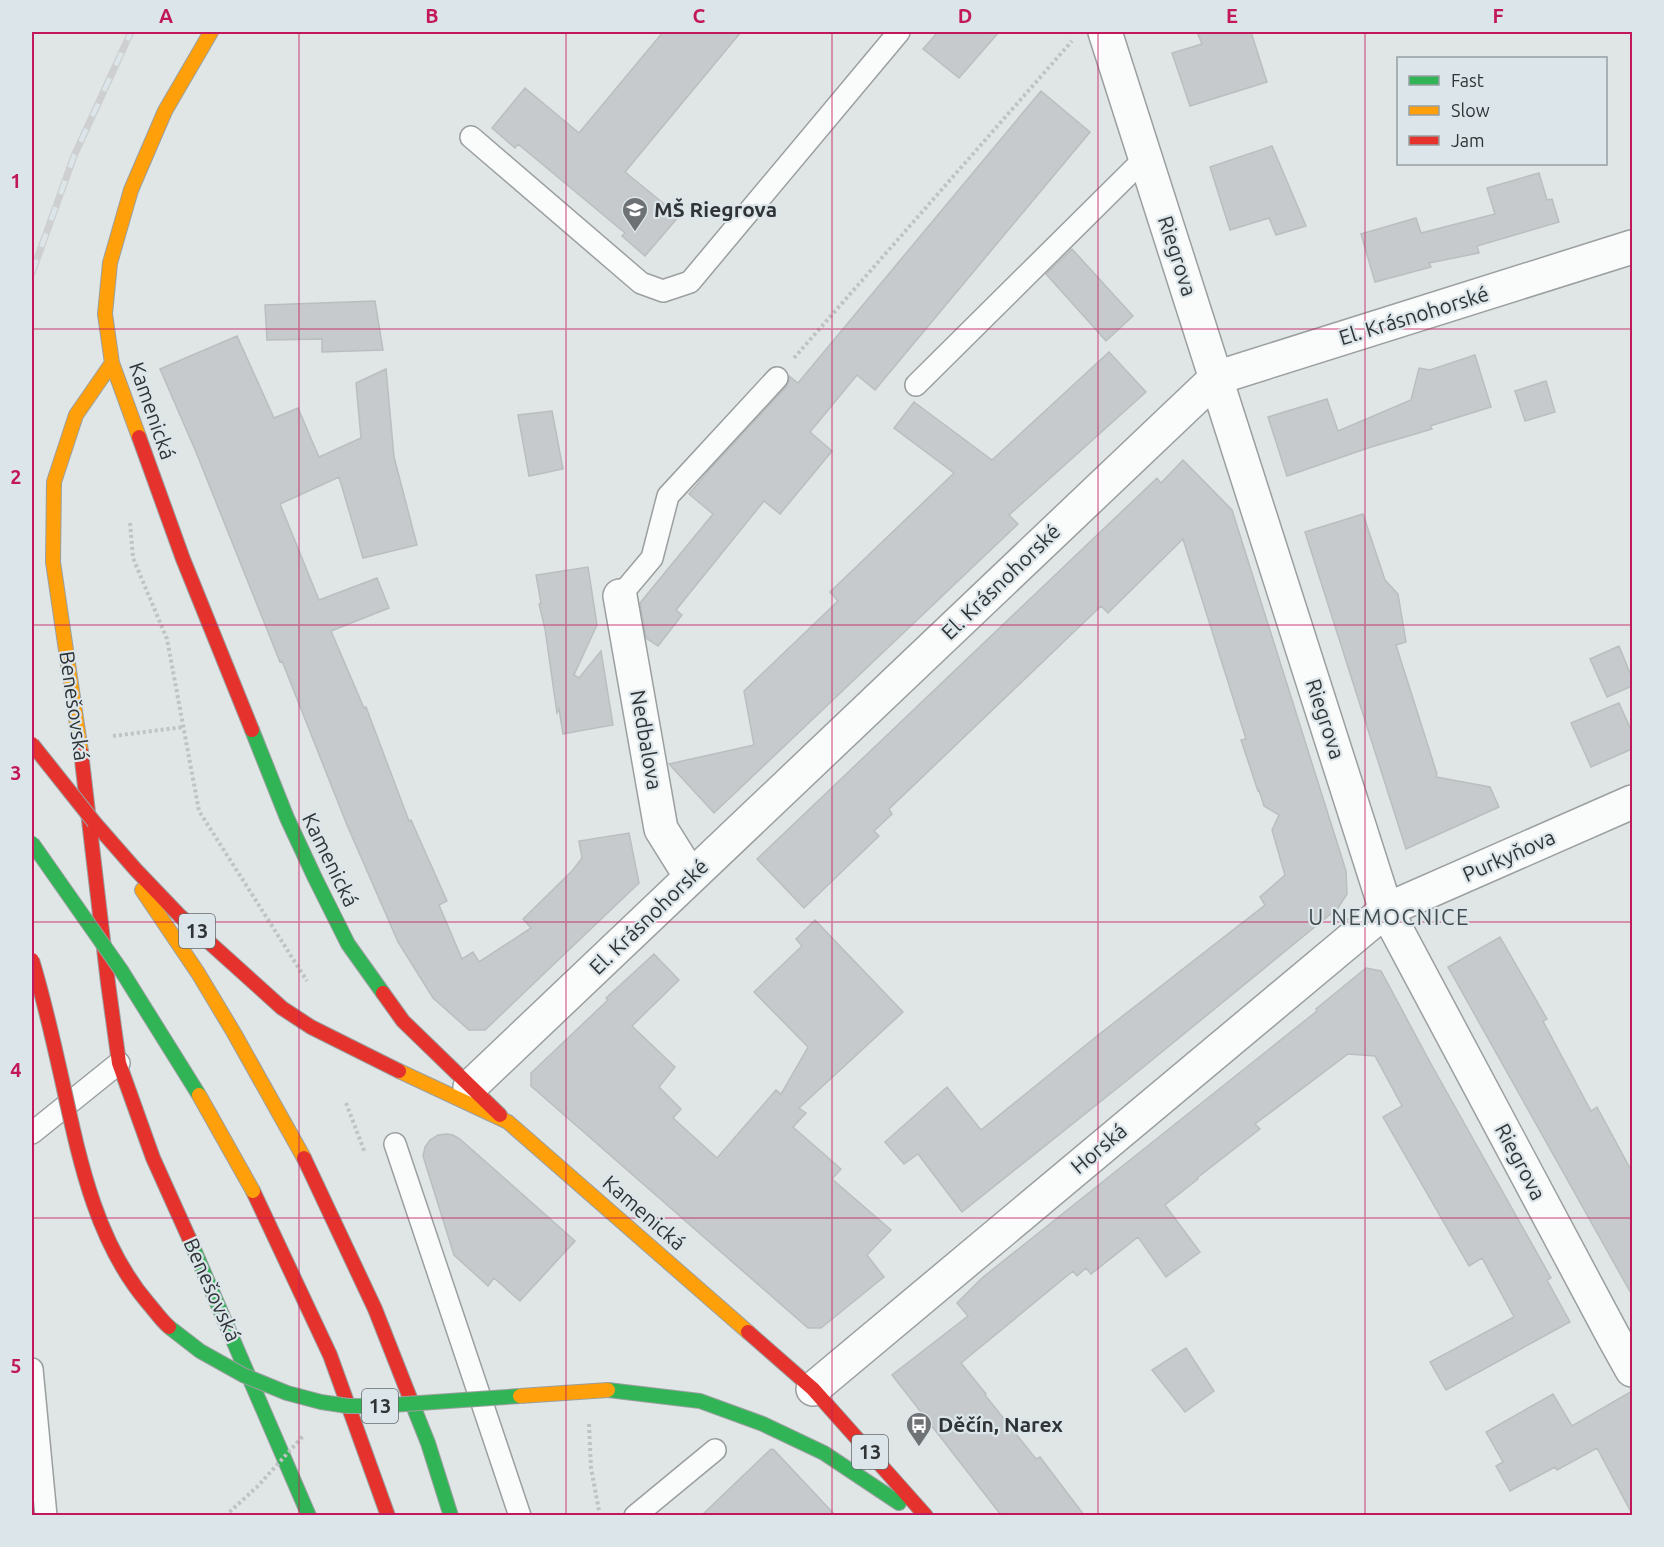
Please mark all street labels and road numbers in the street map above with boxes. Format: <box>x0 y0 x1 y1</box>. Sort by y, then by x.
street label: Riegrova <box>1154 212 1202 299</box>
street label: El. Krásnohorské <box>1336 281 1492 349</box>
street label: Kamenická <box>125 359 181 463</box>
street label: El. Krásnohorské <box>936 519 1065 644</box>
street label: Benešovská <box>55 649 95 762</box>
street label: Riegrova <box>1302 675 1350 762</box>
street label: Nedbalova <box>626 688 668 792</box>
street label: Kamenická <box>298 809 364 910</box>
street label: Purkyňova <box>1459 824 1558 886</box>
street label: El. Krásnohorské <box>584 854 713 979</box>
road number: 13 <box>179 914 215 948</box>
street label: Horská <box>1066 1118 1131 1178</box>
street label: Riegrova <box>1491 1119 1551 1204</box>
street label: Kamenická <box>598 1170 691 1255</box>
street label: Benešovská <box>179 1234 246 1345</box>
road number: 13 <box>362 1389 398 1423</box>
road number: 13 <box>852 1435 888 1469</box>

